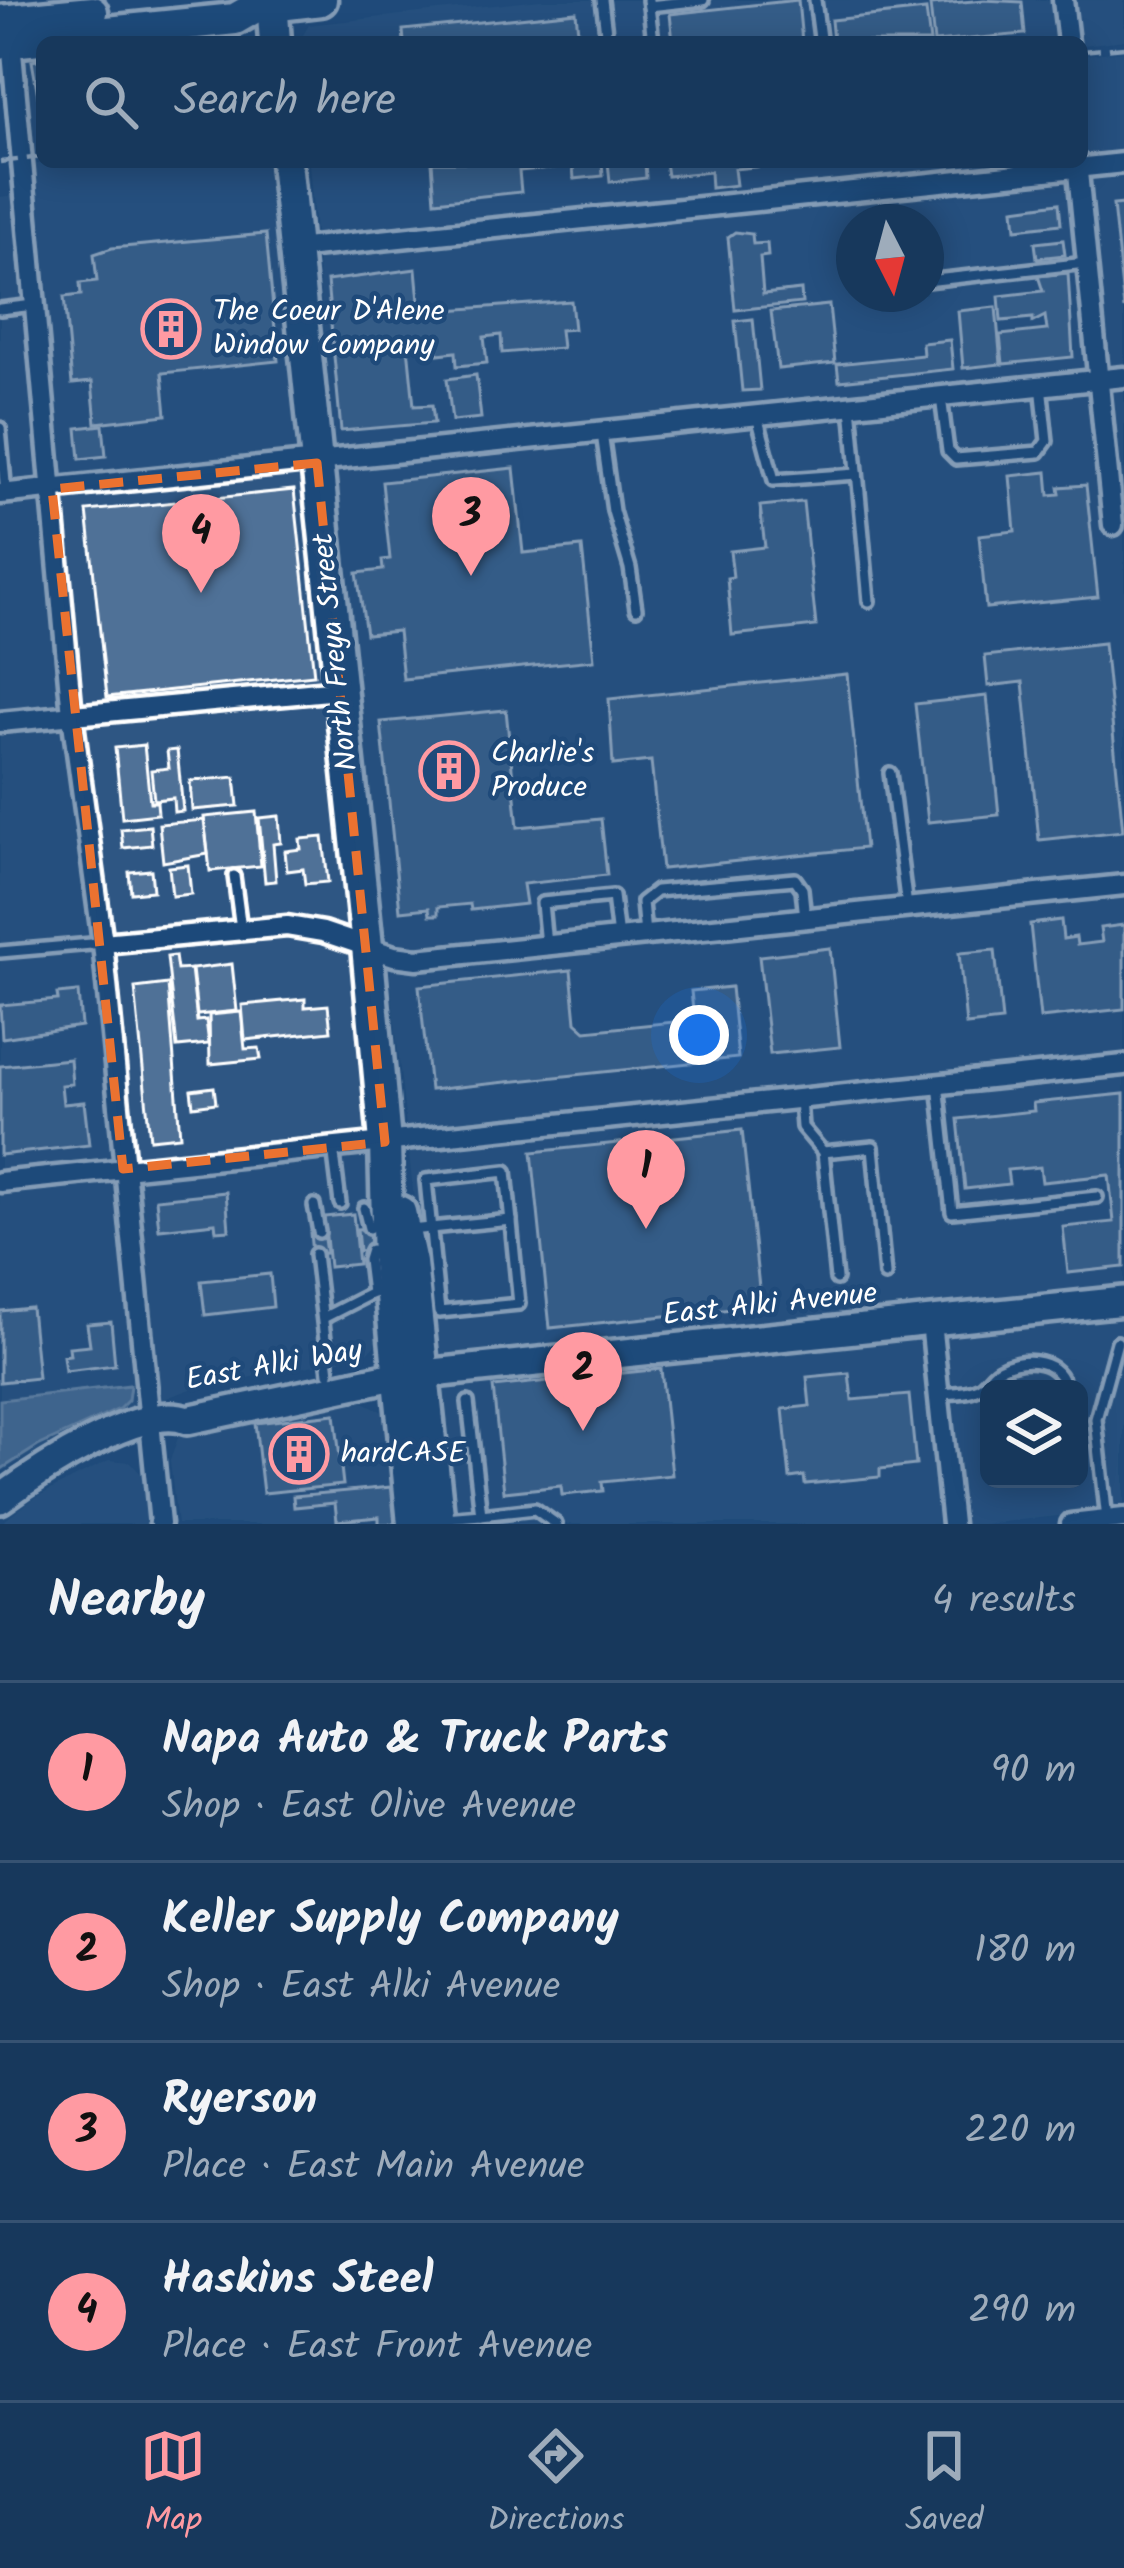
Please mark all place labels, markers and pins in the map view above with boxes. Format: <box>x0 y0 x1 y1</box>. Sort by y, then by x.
place label: The Coeur D'Alene Window Company <box>213 288 444 370</box>
building icon: The Coeur D'Alene Window Company <box>140 298 202 360</box>
pin: 3 <box>432 477 510 576</box>
pin: 4 <box>162 494 240 593</box>
place label: Charlie's Produce <box>491 730 594 812</box>
building icon: Charlie's Produce <box>418 740 480 802</box>
pin: 1 <box>607 1130 685 1229</box>
pin: 2 <box>544 1332 622 1431</box>
building icon: hardCASE <box>268 1423 330 1485</box>
place label: hardCASE <box>341 1430 467 1478</box>

